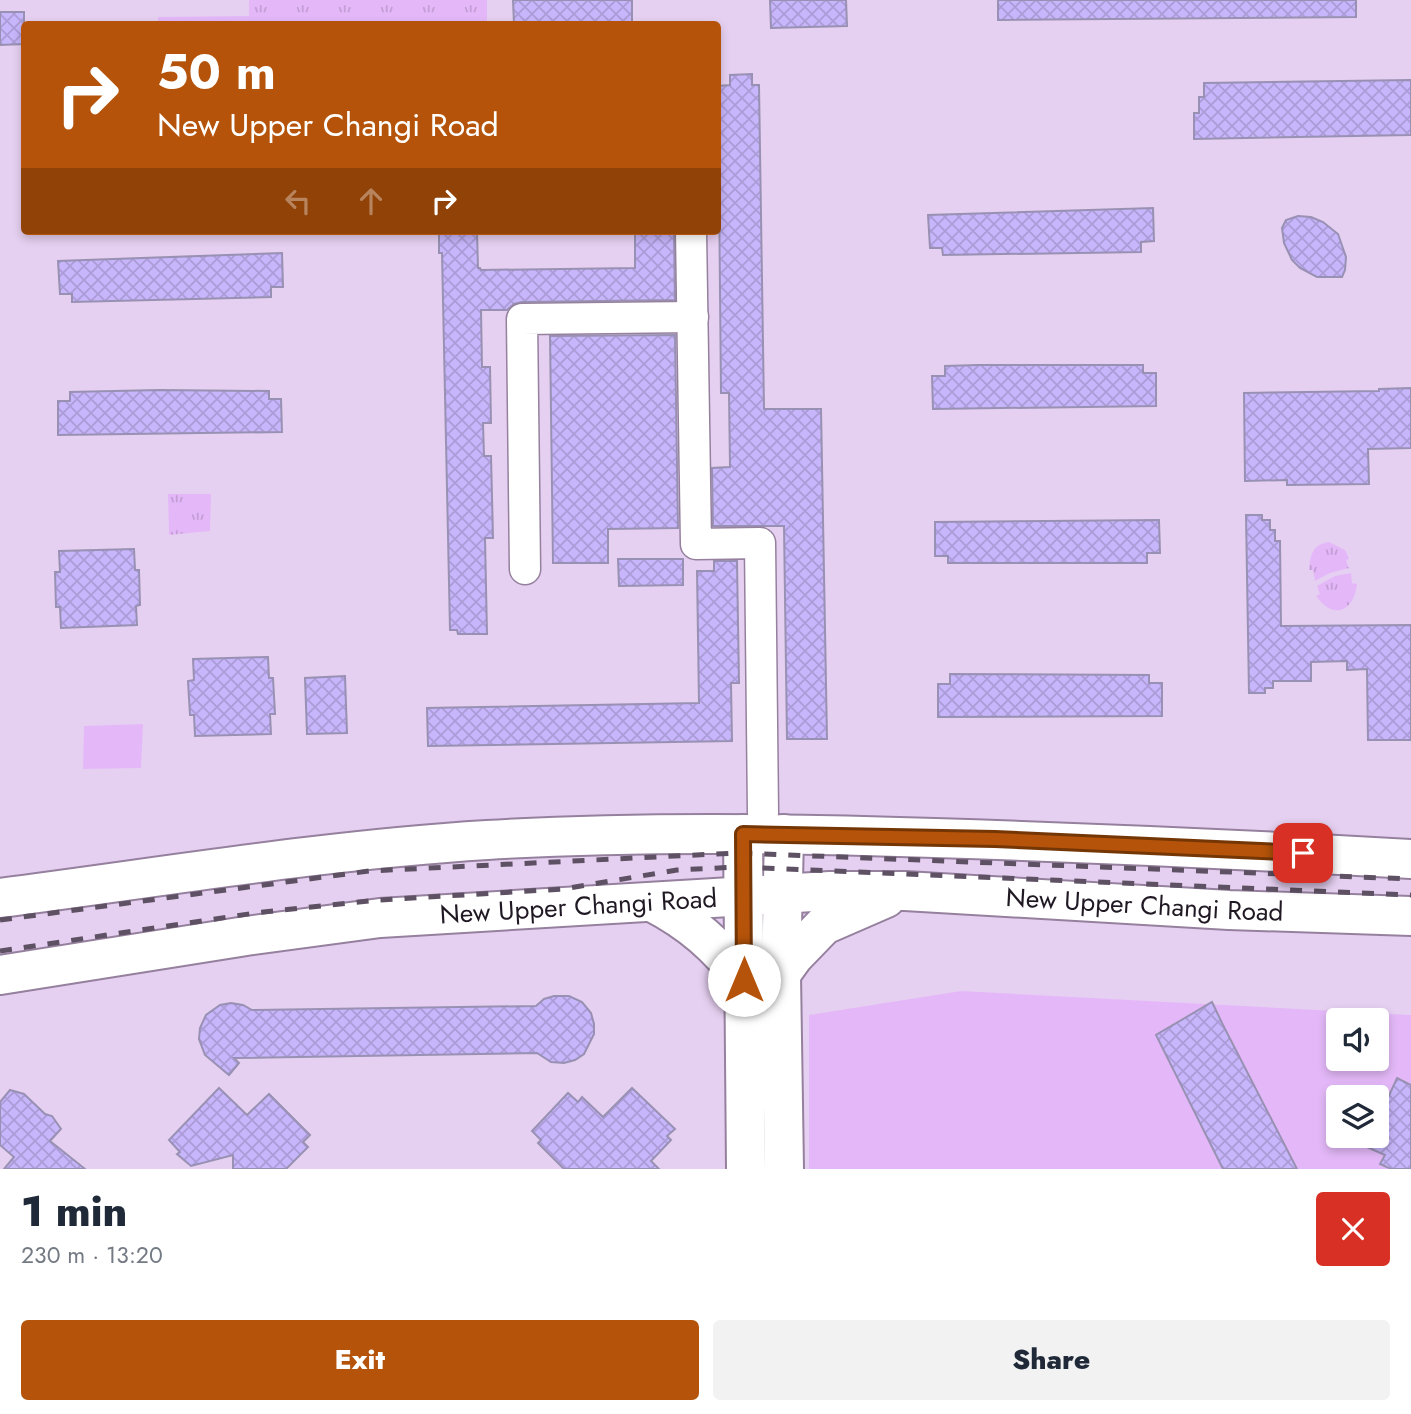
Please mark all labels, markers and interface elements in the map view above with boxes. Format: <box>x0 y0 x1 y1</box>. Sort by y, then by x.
text: 50 m <box>157 37 276 107</box>
icon: right <box>42 49 133 140</box>
text: New Upper Changi Road <box>157 102 499 148</box>
icon: left <box>279 182 317 220</box>
icon: ahead <box>352 182 390 220</box>
icon: right <box>425 182 463 220</box>
pin <box>1273 823 1333 883</box>
icon: arrive <box>1284 834 1322 872</box>
street label: New Upper Changi Road <box>1005 878 1284 931</box>
street label: New Upper Changi Road <box>439 879 718 933</box>
position arrow <box>707 943 781 1017</box>
map controls <box>1326 1008 1389 1148</box>
button: sound <box>1326 1008 1389 1071</box>
button: layers <box>1326 1085 1389 1148</box>
text: 1 min <box>21 1181 127 1242</box>
button: close <box>1316 1192 1390 1266</box>
text: 230 m · 13:20 <box>21 1238 163 1272</box>
button: Exit <box>21 1320 699 1400</box>
button: Share <box>713 1320 1390 1400</box>

